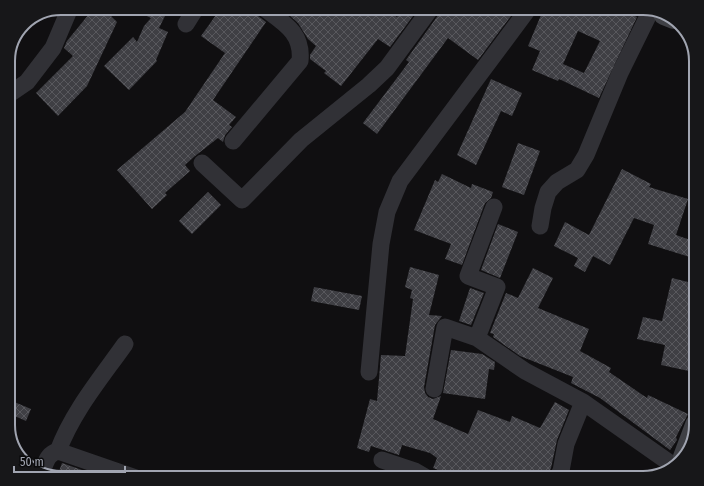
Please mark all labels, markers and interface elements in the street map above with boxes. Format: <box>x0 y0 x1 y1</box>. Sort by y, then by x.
scale bar <box>14 448 125 474</box>
text: 50 m <box>20 455 44 469</box>

